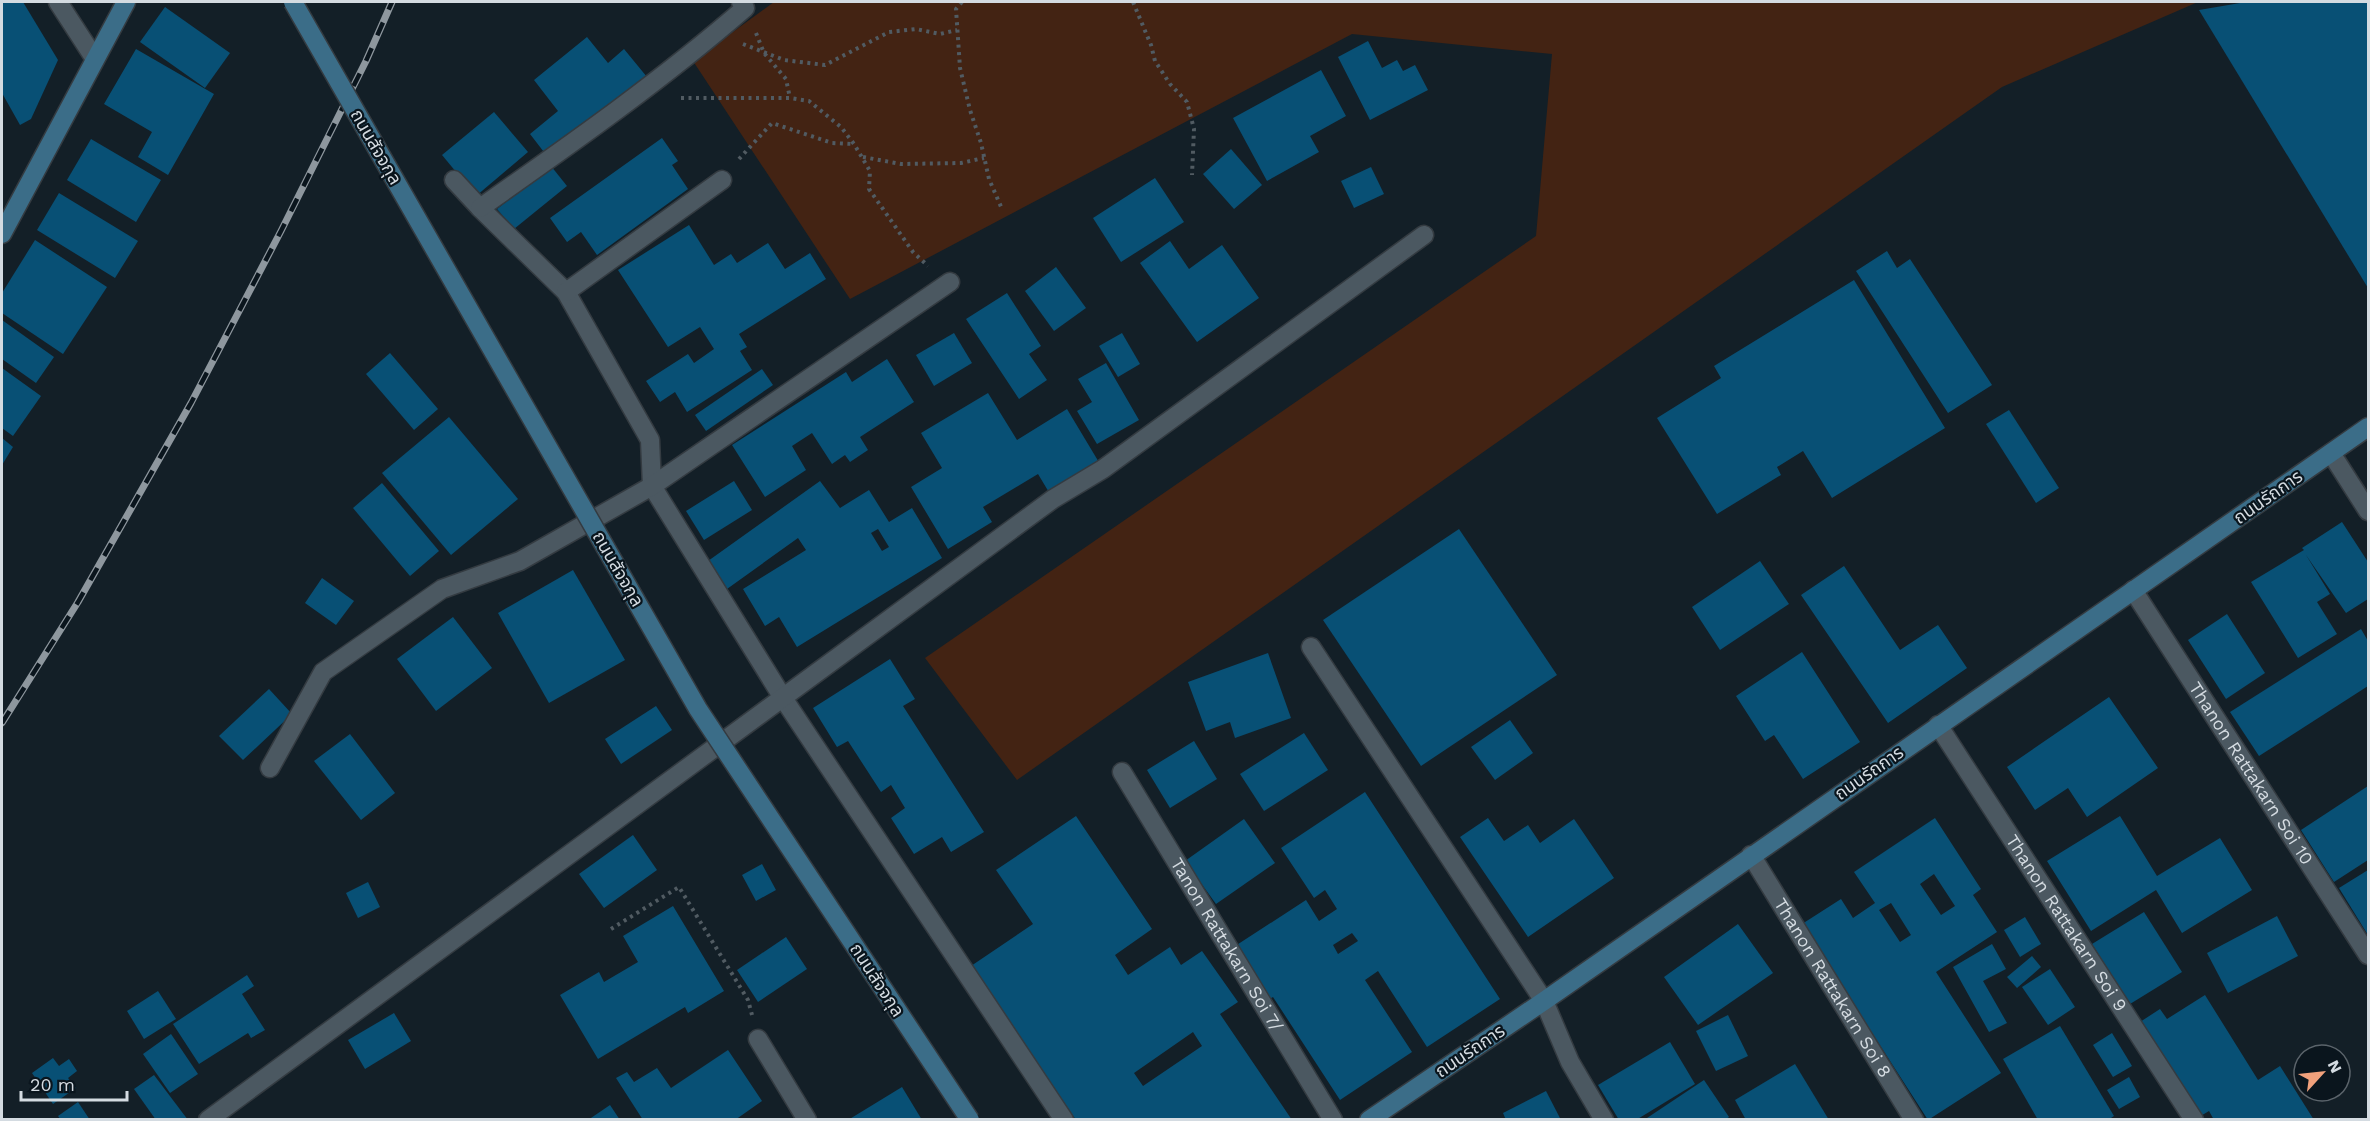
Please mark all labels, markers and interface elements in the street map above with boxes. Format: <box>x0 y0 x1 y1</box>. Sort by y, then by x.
street label: ถนนสัจจกุล <box>346 105 406 189</box>
street label: ถนนรัถการ <box>2229 465 2306 528</box>
street label: ถนนสัจจกุล <box>588 527 648 611</box>
street label: Thanon Rattakarn Soi 10 <box>2185 678 2318 868</box>
street label: ถนนรัถการ <box>1830 741 1907 804</box>
street label: Thanon Rattakarn Soi 9 <box>2002 830 2132 1015</box>
street label: Tanon Rattakarn Soi 7/ <box>1167 854 1288 1035</box>
street label: Thanon Rattakarn Soi 8 <box>1770 894 1896 1081</box>
street label: ถนนสัจจกุล <box>845 939 909 1021</box>
street label: ถนนรัถการ <box>1431 1020 1509 1081</box>
north arrow <box>2292 1043 2352 1103</box>
text: N <box>2324 1057 2346 1076</box>
scale bar <box>21 1064 128 1102</box>
text: 20 m <box>30 1074 75 1095</box>

